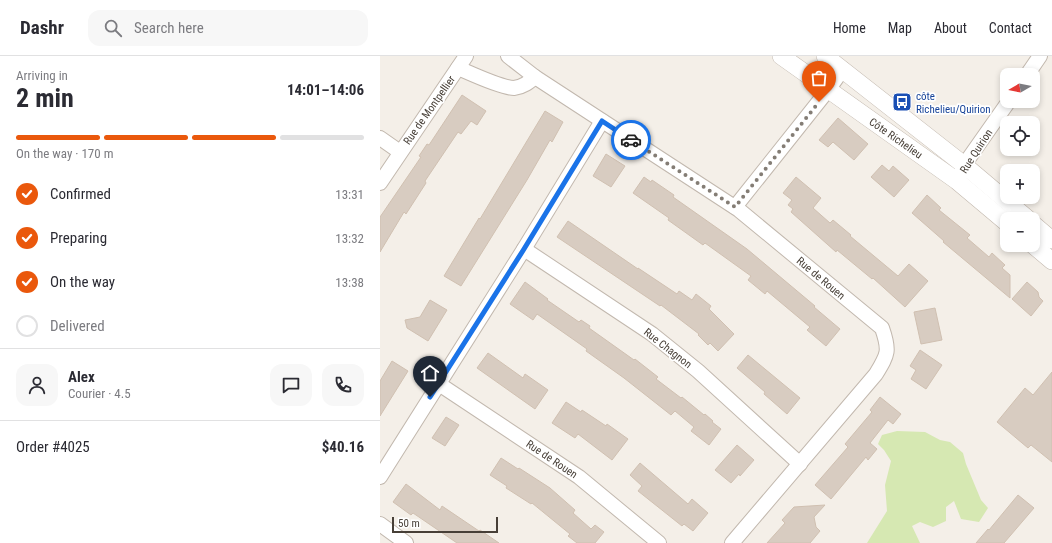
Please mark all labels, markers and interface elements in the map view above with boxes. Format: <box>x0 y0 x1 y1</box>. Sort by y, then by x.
search box <box>88 10 368 46</box>
text: Dashr <box>20 16 64 39</box>
icon: search <box>102 17 124 39</box>
text: Search here <box>134 19 204 37</box>
text: Home <box>833 20 866 36</box>
text: Map <box>888 20 912 36</box>
text: About <box>934 20 967 36</box>
text: Contact <box>989 20 1032 36</box>
pin <box>802 61 836 102</box>
icon: bag <box>808 67 830 89</box>
text: Arriving in <box>16 68 68 83</box>
north arrow <box>1000 68 1040 108</box>
map controls <box>1000 68 1040 252</box>
street label: Rue de Montpellier <box>401 73 458 147</box>
text: 14:01–14:06 <box>287 81 364 99</box>
text: 2 min <box>16 83 74 113</box>
place label: côte Richelieu/Quirion <box>916 90 991 116</box>
bus stop icon: côte Richelieu/Quirion <box>891 91 913 113</box>
street label: Côte Richelieu <box>867 115 925 162</box>
button: locate <box>1000 116 1040 156</box>
courier <box>611 120 651 160</box>
street label: Rue Quirion <box>957 127 995 176</box>
icon: car <box>620 129 642 151</box>
text: On the way · 170 m <box>16 146 113 161</box>
button: + <box>1000 164 1040 204</box>
icon: check <box>16 183 38 205</box>
text: Confirmed <box>50 185 111 203</box>
text: 13:31 <box>335 187 364 202</box>
button: − <box>1000 212 1040 252</box>
icon: check <box>16 227 38 249</box>
text: Preparing <box>50 229 107 247</box>
text: 13:32 <box>335 231 364 246</box>
street label: Rue de Rouen <box>794 254 848 302</box>
icon: check <box>16 271 38 293</box>
text: On the way <box>50 273 115 291</box>
text: 13:38 <box>335 275 364 290</box>
text: Delivered <box>50 317 105 335</box>
street label: Rue Chagnon <box>641 326 694 371</box>
pin <box>413 356 447 397</box>
icon: home <box>419 362 441 384</box>
button: person <box>16 364 58 406</box>
button: chat <box>270 364 312 406</box>
button: phone <box>322 364 364 406</box>
text: Alex <box>68 368 95 386</box>
text: Courier · 4.5 <box>68 386 131 401</box>
street label: Rue de Rouen <box>524 437 580 481</box>
text: Order #4025 <box>16 438 90 456</box>
text: $40.16 <box>322 438 364 456</box>
scale bar <box>392 515 498 534</box>
text: 50 m <box>398 517 420 530</box>

